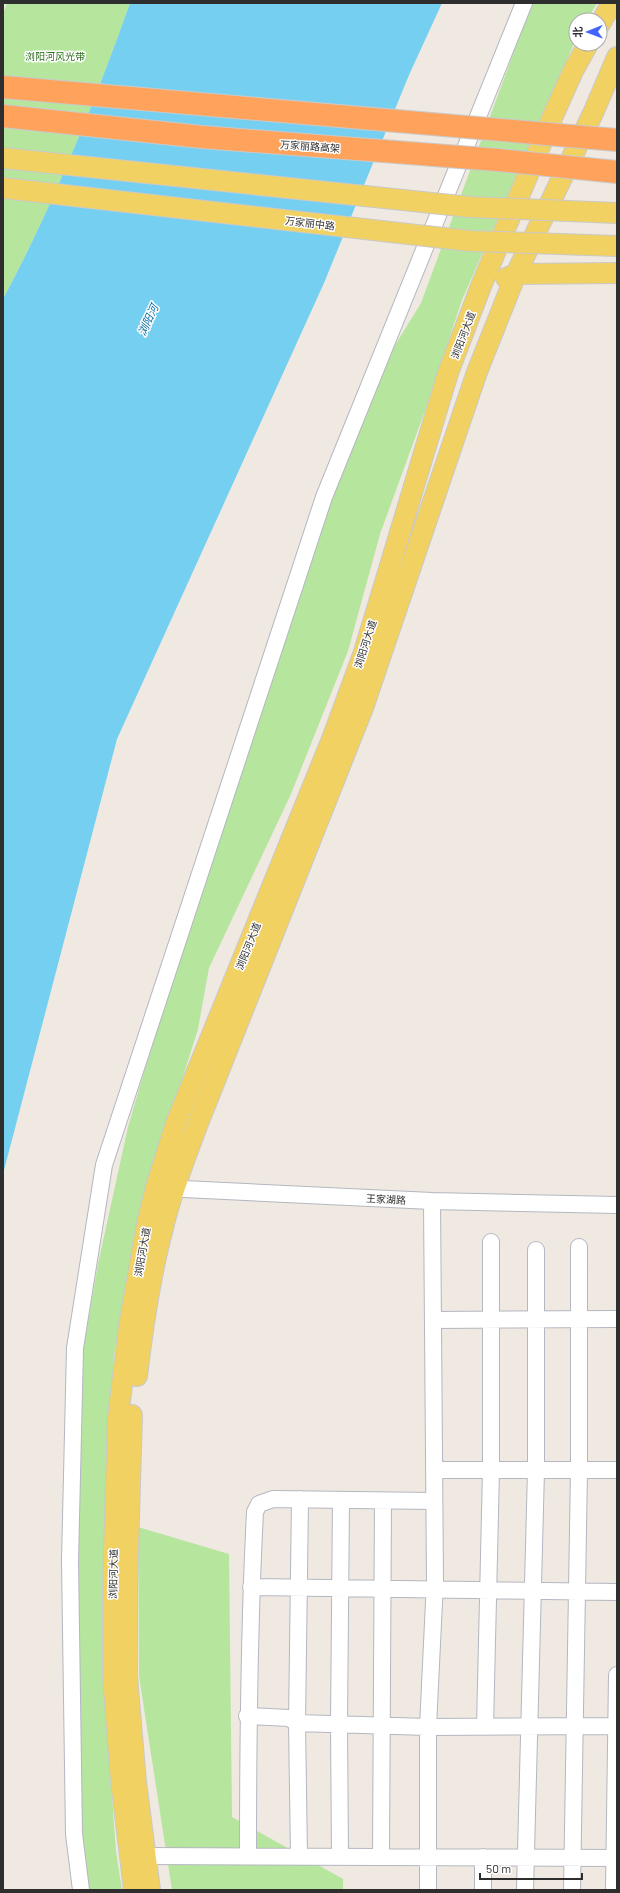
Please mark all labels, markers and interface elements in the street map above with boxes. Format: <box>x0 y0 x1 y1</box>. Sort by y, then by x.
north arrow <box>568 12 608 52</box>
text: 北 <box>571 27 584 38</box>
park label: 浏阳河风光带 <box>25 50 85 62</box>
street label: 万家丽路高架 <box>280 138 340 154</box>
street label: 万家丽中路 <box>284 214 336 232</box>
water label: 浏阳河 <box>135 300 161 337</box>
street label: 浏阳河大道 <box>448 310 478 360</box>
street label: 浏阳河大道 <box>352 618 378 670</box>
street label: 浏阳河大道 <box>233 921 263 971</box>
street label: 王家湖路 <box>366 1192 406 1206</box>
street label: 浏阳河大道 <box>132 1226 152 1278</box>
street label: 浏阳河大道 <box>107 1549 119 1599</box>
scale bar <box>480 1855 582 1881</box>
text: 50 m <box>486 1861 511 1875</box>

